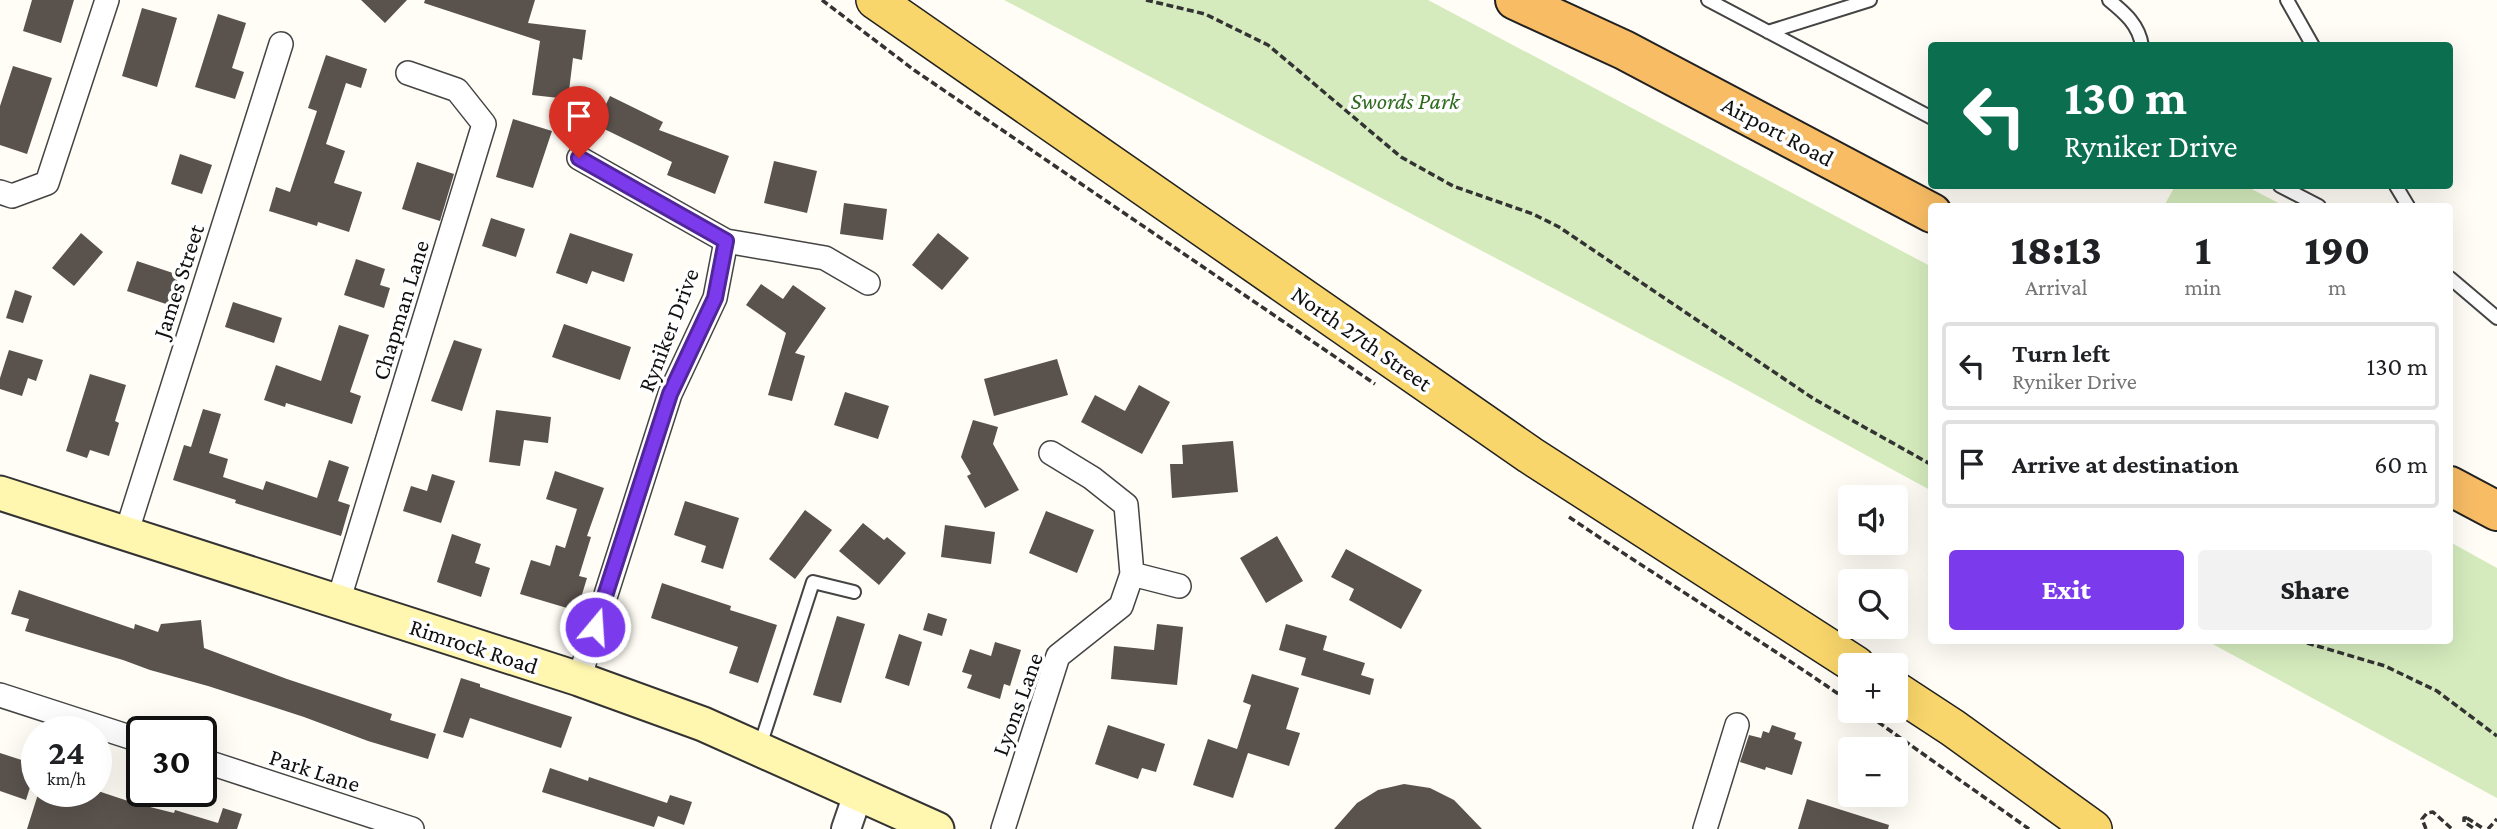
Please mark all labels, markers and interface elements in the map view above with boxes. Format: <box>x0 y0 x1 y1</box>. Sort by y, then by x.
icon: left <box>1949 70 2040 161</box>
text: 130 m <box>2064 70 2187 125</box>
pin <box>549 86 609 158</box>
park label: Swords Park <box>1350 87 1461 114</box>
street label: Airport Road <box>1718 90 1839 172</box>
icon: arrive <box>560 97 598 135</box>
text: Ryniker Drive <box>2064 128 2238 164</box>
street label: James Street <box>146 220 209 343</box>
text: 18:13 <box>2011 226 2102 273</box>
text: 1 <box>2195 226 2211 273</box>
text: 190 <box>2304 226 2370 273</box>
street label: Chapman Lane <box>366 237 434 383</box>
street label: Ryniker Drive <box>632 264 704 396</box>
text: Arrival <box>2025 274 2088 300</box>
text: min <box>2185 274 2221 300</box>
text: m <box>2328 274 2346 300</box>
street label: North 27th Street <box>1287 280 1438 397</box>
text: Turn left <box>2012 339 2110 368</box>
icon: left <box>1953 347 1991 385</box>
text: 130 m <box>2367 352 2428 381</box>
text: Ryniker Drive <box>2012 368 2137 394</box>
icon: arrive <box>1953 445 1991 483</box>
text: Arrive at destination <box>2012 450 2239 479</box>
text: 60 m <box>2374 450 2428 479</box>
map controls <box>1838 485 1908 807</box>
button: sound <box>1838 485 1908 555</box>
button: Exit <box>1949 550 2184 630</box>
button: Share <box>2198 550 2432 630</box>
button: search <box>1838 569 1908 639</box>
position arrow <box>558 590 632 664</box>
street label: Rimrock Road <box>406 613 542 680</box>
street label: Lyons Lane <box>986 649 1048 759</box>
button: + <box>1838 653 1908 723</box>
speed limit sign: 30 <box>126 716 217 807</box>
text: 24 <box>48 733 85 772</box>
button: − <box>1838 737 1908 807</box>
street label: Park Lane <box>266 743 364 797</box>
text: km/h <box>47 769 86 789</box>

